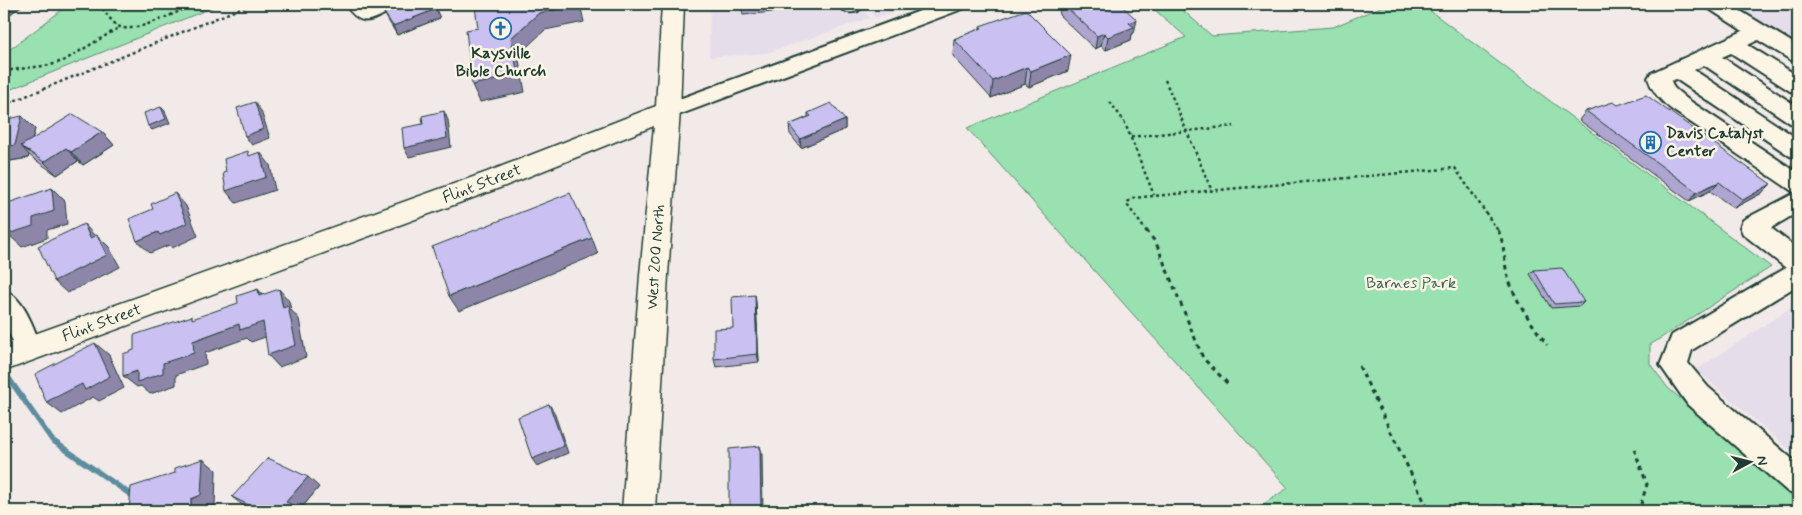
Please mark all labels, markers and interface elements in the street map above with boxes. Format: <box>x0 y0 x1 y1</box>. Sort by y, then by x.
church icon: Kaysville Bible Church <box>489 17 513 41</box>
place label: Kaysville Bible Church <box>456 43 547 82</box>
place label: Davis Catalyst Center <box>1666 123 1764 162</box>
building icon: Davis Catalyst Center <box>1638 130 1662 154</box>
street label: Flint Street <box>440 159 525 209</box>
street label: West 200 North <box>642 204 670 310</box>
park label: Barnes Park <box>1366 273 1456 294</box>
street label: Flint Street <box>59 299 145 347</box>
north arrow <box>1724 438 1774 488</box>
text: N <box>1752 455 1771 466</box>

